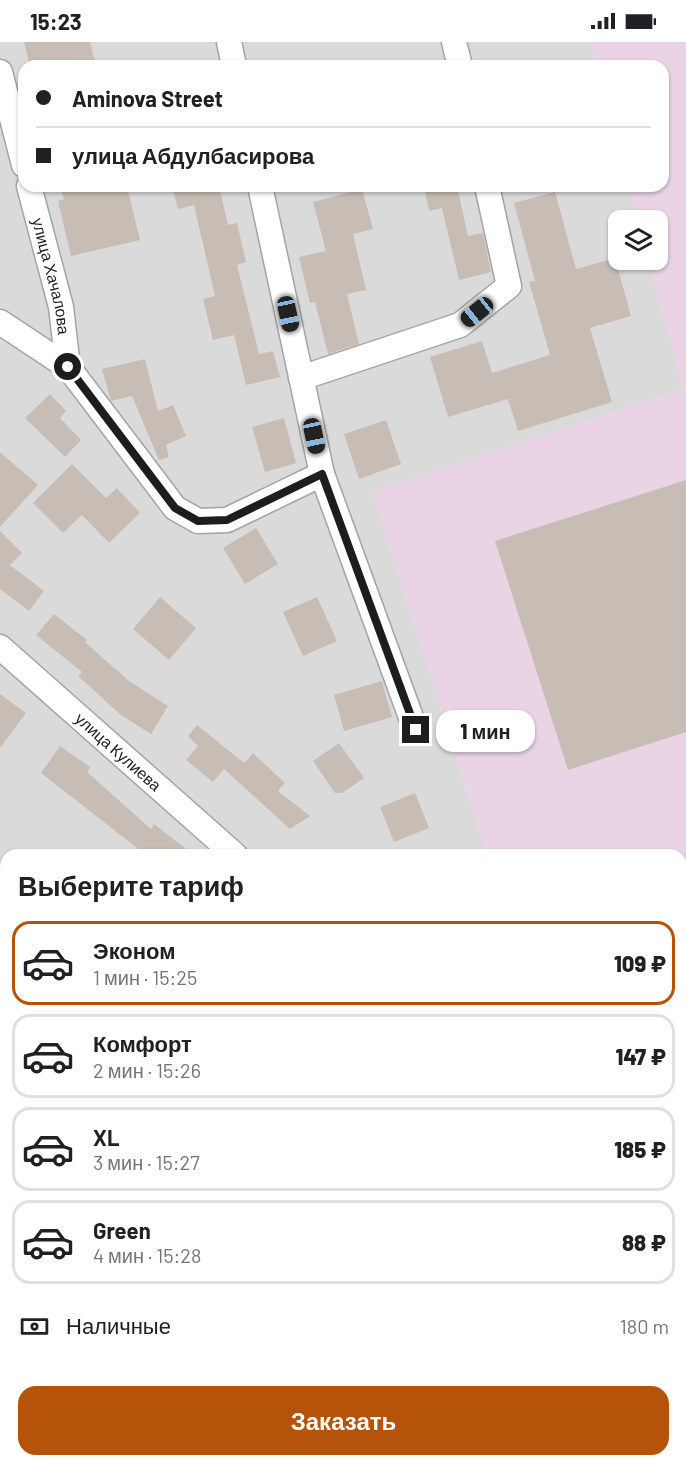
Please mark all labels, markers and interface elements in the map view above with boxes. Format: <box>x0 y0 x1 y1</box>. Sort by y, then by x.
text: 15:23 <box>30 8 82 34</box>
text: Aminova Street <box>72 85 223 111</box>
text: улица Абдулбасирова <box>72 142 314 168</box>
map controls <box>608 210 668 270</box>
button: layers <box>608 210 668 270</box>
street label: улица Хачалова <box>29 216 74 335</box>
car <box>457 294 497 330</box>
car <box>275 295 301 333</box>
route start <box>54 353 81 380</box>
car <box>301 417 327 455</box>
street label: улица Кулиева <box>72 708 166 795</box>
callout: 1 мин <box>437 709 536 751</box>
route end <box>402 716 429 743</box>
text: 1 мин <box>460 719 511 743</box>
text: Выберите тариф <box>18 869 244 901</box>
icon: car <box>21 936 75 990</box>
text: Эконом <box>93 937 176 963</box>
text: 109 ₽ <box>614 950 666 976</box>
text: 1 мин · 15:25 <box>93 965 197 989</box>
icon: car <box>21 1029 75 1083</box>
text: Комфорт <box>93 1030 192 1056</box>
text: 147 ₽ <box>615 1043 666 1069</box>
text: 2 мин · 15:26 <box>93 1058 201 1082</box>
icon: car <box>21 1122 75 1176</box>
text: XL <box>93 1124 119 1150</box>
text: 185 ₽ <box>614 1136 666 1162</box>
text: 3 мин · 15:27 <box>93 1150 200 1174</box>
icon: car <box>21 1215 75 1269</box>
text: Green <box>93 1217 151 1243</box>
text: 88 ₽ <box>622 1229 666 1255</box>
text: 4 мин · 15:28 <box>93 1243 201 1267</box>
icon: cash <box>18 1310 51 1343</box>
text: Наличные <box>66 1312 171 1338</box>
text: 180 m <box>620 1314 669 1338</box>
button: Заказать <box>18 1386 669 1455</box>

